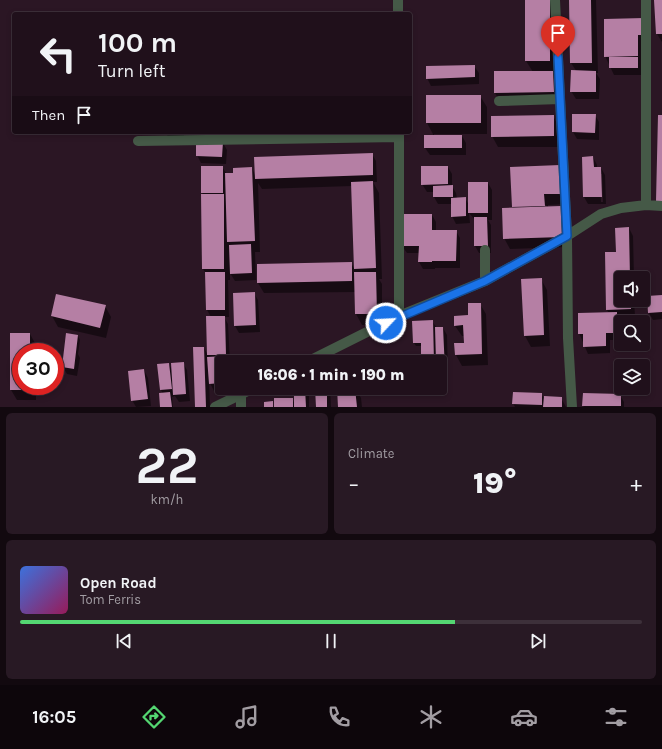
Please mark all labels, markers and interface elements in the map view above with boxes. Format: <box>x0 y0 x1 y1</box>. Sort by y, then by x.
pin <box>541 16 575 57</box>
icon: arrive <box>547 22 569 44</box>
text: 100 m <box>98 26 177 59</box>
icon: left <box>32 28 84 80</box>
text: Turn left <box>98 60 166 82</box>
icon: arrive <box>73 104 95 126</box>
text: Then <box>32 106 65 124</box>
map controls <box>614 271 650 395</box>
button: sound <box>614 271 650 307</box>
position arrow <box>365 302 407 344</box>
button: search <box>614 315 650 351</box>
speed limit sign: 30 <box>12 343 64 395</box>
button: layers <box>614 359 650 395</box>
text: 16:06 · 1 min · 190 m <box>258 366 404 384</box>
text: 22 <box>136 435 198 496</box>
text: Climate <box>348 446 394 461</box>
text: 19° <box>473 465 517 501</box>
text: − <box>348 471 360 497</box>
text: + <box>630 471 642 497</box>
text: km/h <box>151 492 183 507</box>
text: Open Road <box>80 574 157 592</box>
text: Tom Ferris <box>80 592 141 607</box>
icon: previous <box>113 630 135 652</box>
icon: pause <box>320 630 342 652</box>
icon: next <box>527 630 549 652</box>
icon: directions <box>140 703 168 731</box>
icon: music <box>233 703 261 731</box>
icon: phone <box>325 703 353 731</box>
icon: climate <box>417 703 445 731</box>
icon: car <box>510 703 538 731</box>
icon: filters <box>602 703 630 731</box>
text: 16:05 <box>32 706 76 728</box>

